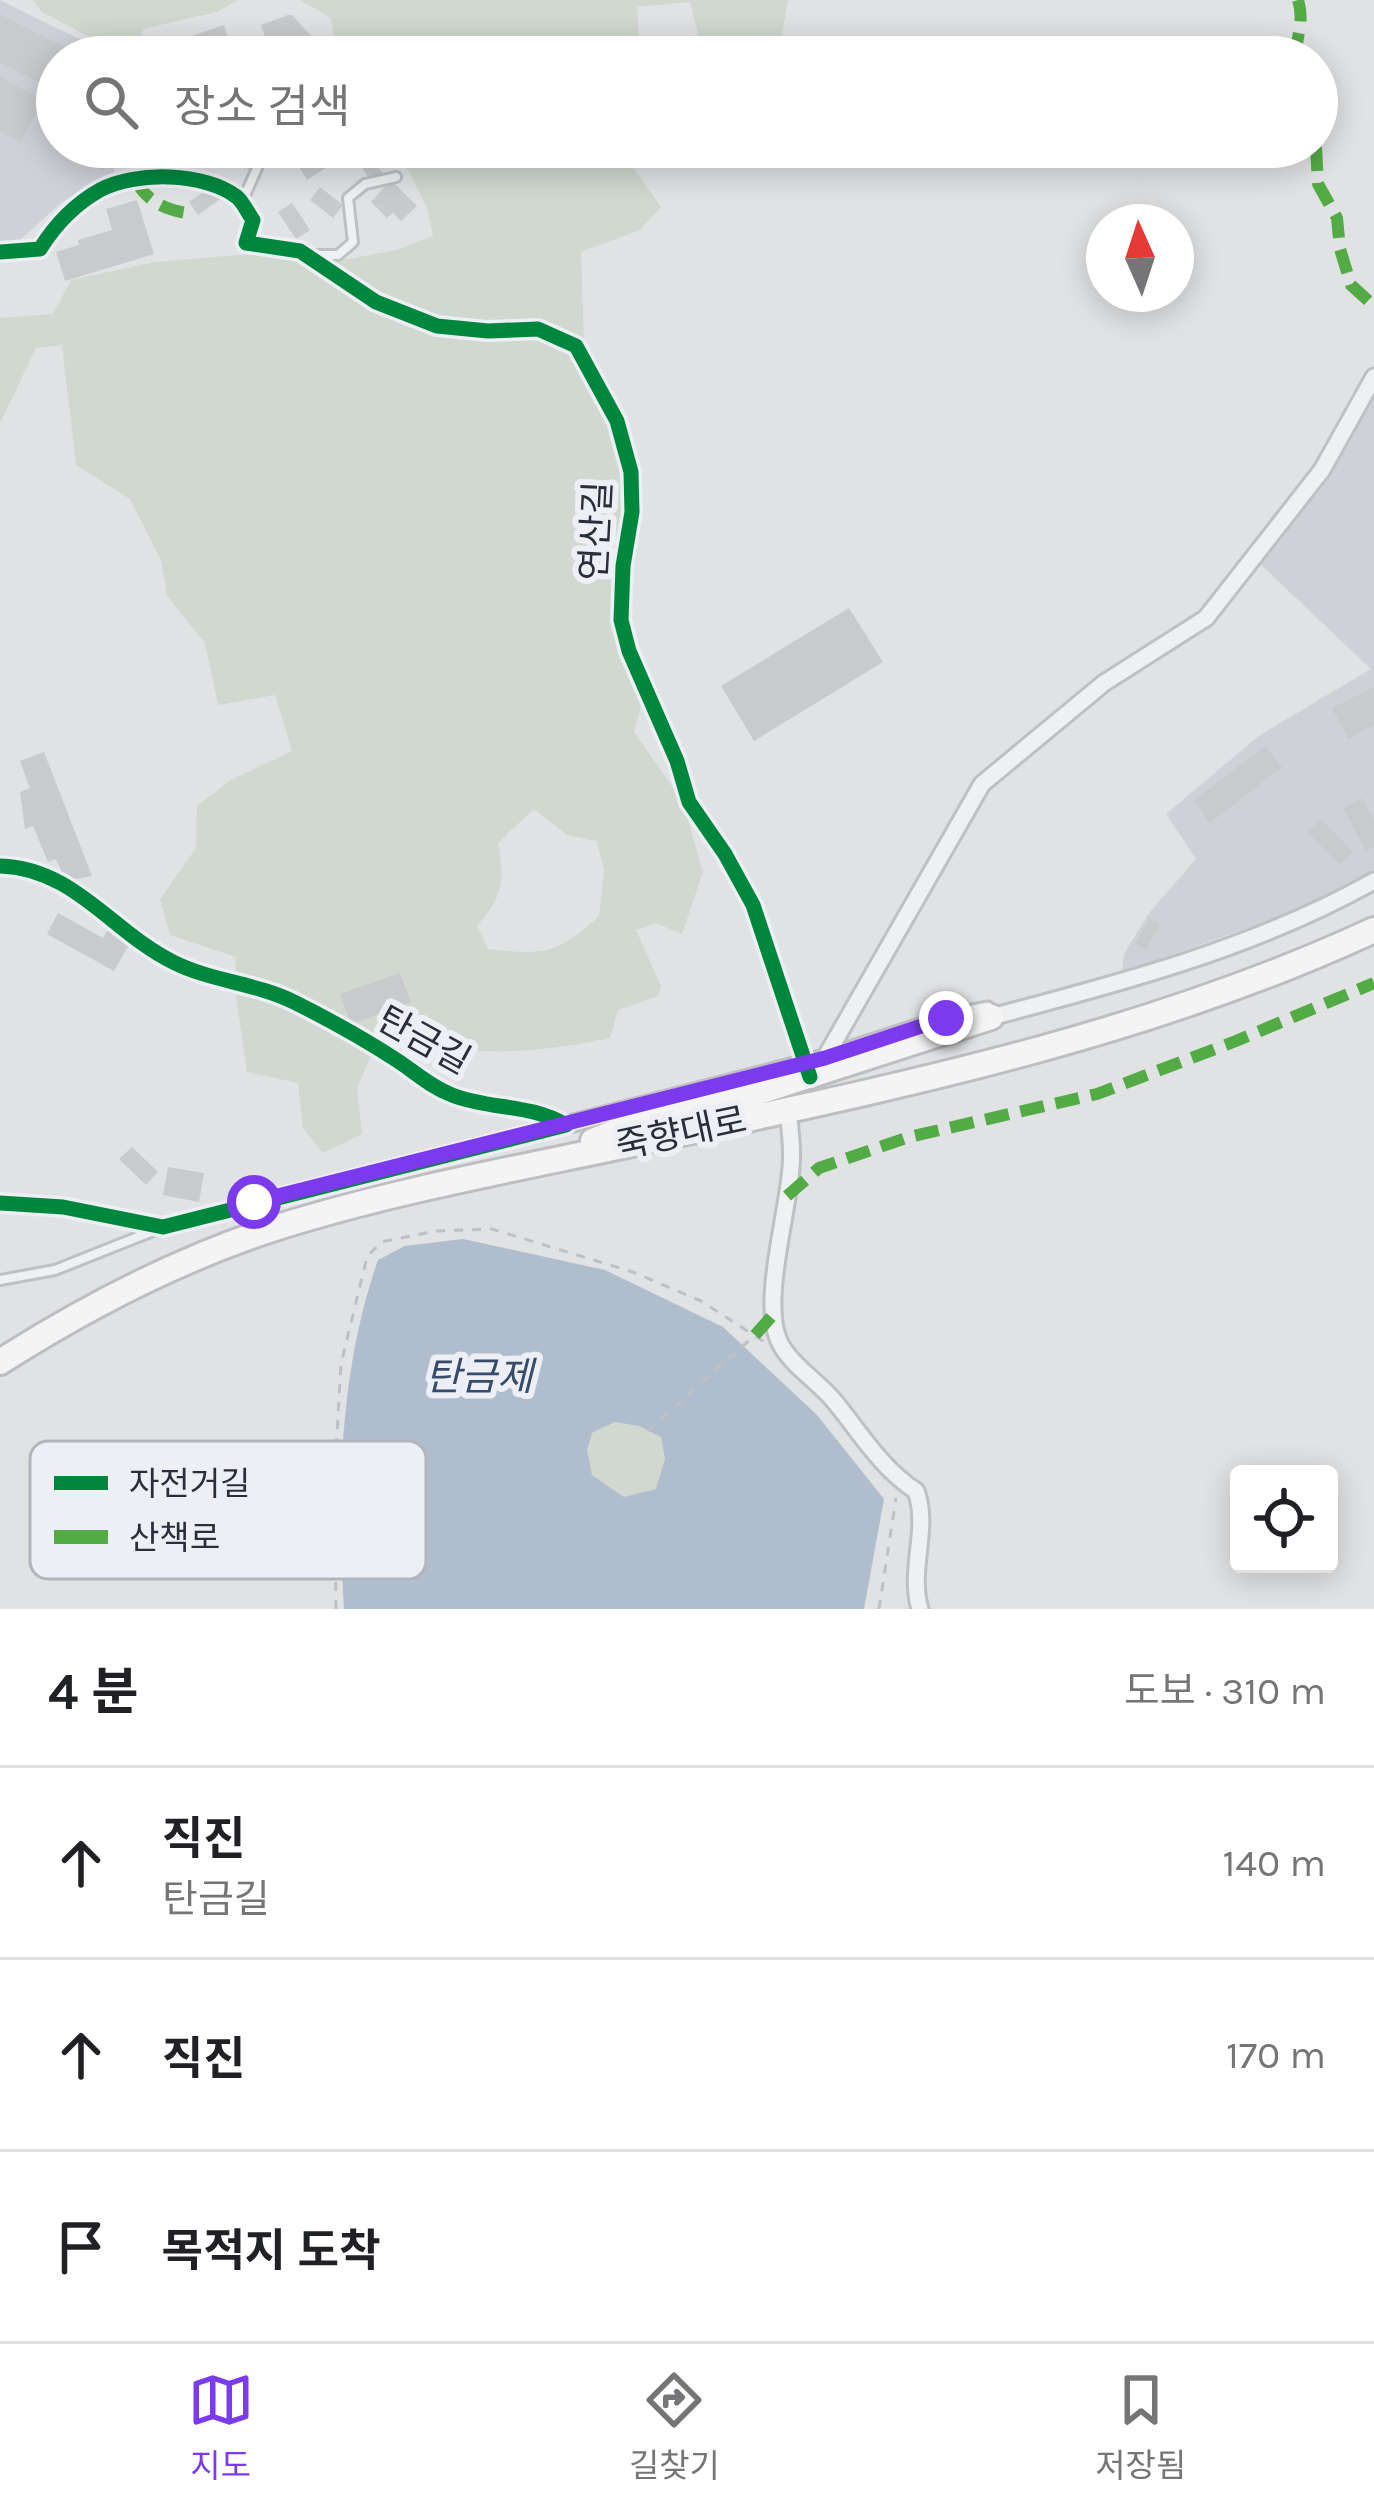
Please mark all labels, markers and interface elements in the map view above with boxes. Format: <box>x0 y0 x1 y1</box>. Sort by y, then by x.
search box <box>36 36 1338 168</box>
icon: search <box>78 69 144 135</box>
text: 장소 검색 <box>174 81 350 133</box>
north arrow <box>1086 204 1194 312</box>
street label: 연산길 <box>572 480 620 582</box>
route end <box>919 991 973 1045</box>
street label: 탄금길 <box>370 998 478 1082</box>
street label: 죽향대로 <box>612 1099 750 1167</box>
route start <box>227 1175 281 1229</box>
water label: 탄금제 <box>425 1354 537 1400</box>
legend <box>30 1441 426 1579</box>
text: 자전거길 <box>129 1465 250 1503</box>
map controls <box>1230 1465 1338 1573</box>
button: locate <box>1230 1465 1338 1573</box>
text: 산책로 <box>129 1519 220 1557</box>
text: 4 분 <box>48 1662 138 1722</box>
text: 도보 · 310 m <box>1124 1668 1326 1714</box>
text: 직진 <box>162 1813 245 1865</box>
icon: ahead <box>48 1830 114 1896</box>
text: 140 m <box>1222 1840 1326 1886</box>
text: 탄금길 <box>162 1876 270 1922</box>
icon: ahead <box>48 2022 114 2088</box>
text: 170 m <box>1226 2032 1326 2078</box>
text: 직진 <box>162 2033 245 2085</box>
icon: arrive <box>48 2214 114 2280</box>
text: 목적지 도착 <box>162 2225 380 2277</box>
tab: 지도 <box>188 2367 254 2487</box>
tab: 길찾기 <box>629 2367 720 2487</box>
tab: 저장됨 <box>1095 2367 1186 2487</box>

